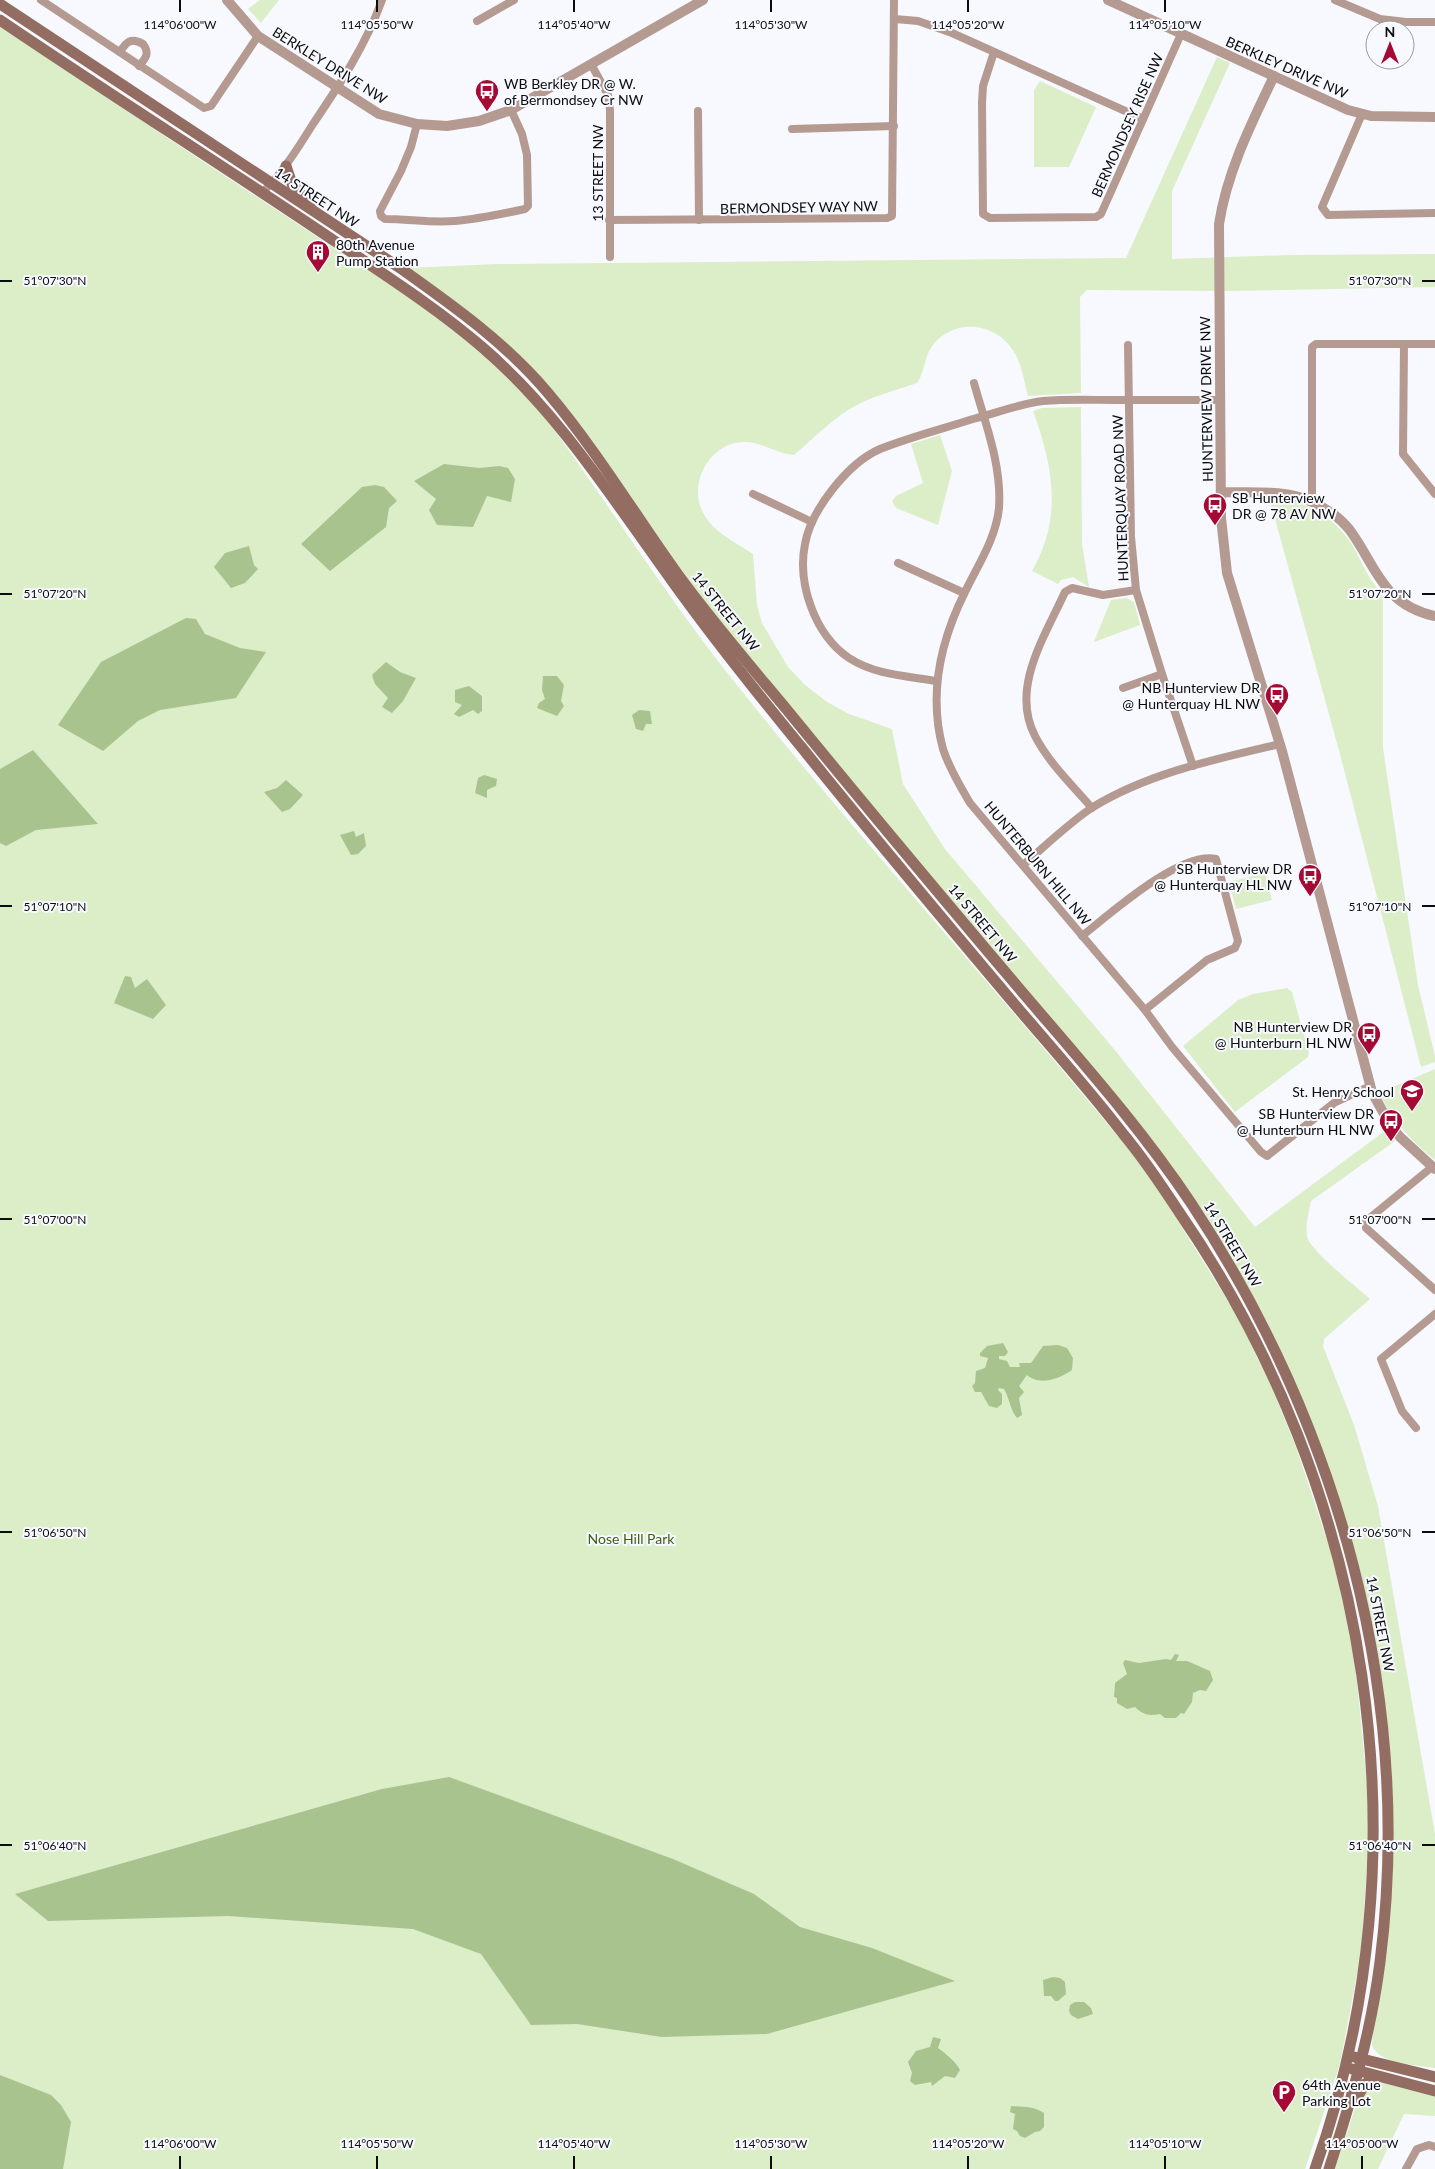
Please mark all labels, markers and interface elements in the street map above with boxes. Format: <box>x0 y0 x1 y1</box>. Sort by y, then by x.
text: 114°06'00"W <box>143 17 217 32</box>
text: 114°05'50"W <box>340 17 414 32</box>
text: 114°05'40"W <box>537 17 611 32</box>
text: 114°05'30"W <box>734 17 808 32</box>
text: 114°05'20"W <box>931 17 1005 32</box>
text: 114°05'10"W <box>1128 17 1202 32</box>
north arrow <box>1365 20 1415 70</box>
street label: BERKLEY DRIVE NW <box>270 23 391 107</box>
text: N <box>1385 23 1395 40</box>
street label: BERKLEY DRIVE NW <box>1223 32 1351 102</box>
street label: BERMONDSEY RISE NW <box>1087 50 1167 200</box>
place label: WB Berkley DR @ W. of Bermondsey Cr NW <box>504 75 644 108</box>
bus stop icon: WB Berkley DR @ W. of Bermondsey Cr NW <box>474 78 500 112</box>
street label: 13 STREET NW <box>589 124 606 222</box>
street label: 14 STREET NW <box>272 163 363 231</box>
street label: BERMONDSEY WAY NW <box>720 197 879 217</box>
place label: 80th Avenue Pump Station <box>336 236 419 269</box>
building icon: 80th Avenue Pump Station <box>305 239 331 273</box>
text: 51°07'30"N <box>24 273 86 288</box>
text: 51°07'30"N <box>1349 273 1411 288</box>
street label: HUNTERVIEW DRIVE NW <box>1196 316 1216 482</box>
street label: HUNTERQUAY ROAD NW <box>1109 414 1131 582</box>
place label: SB Hunterview DR @ 78 AV NW <box>1232 489 1337 522</box>
bus stop icon: SB Hunterview DR @ 78 AV NW <box>1202 492 1228 526</box>
street label: 14 STREET NW <box>689 568 764 655</box>
text: 51°07'20"N <box>24 586 86 601</box>
text: 51°07'20"N <box>1349 586 1411 601</box>
place label: NB Hunterview DR @ Hunterquay HL NW <box>1122 679 1260 712</box>
bus stop icon: NB Hunterview DR @ Hunterquay HL NW <box>1264 682 1290 716</box>
street label: HUNTERBURN HILL NW <box>981 798 1095 929</box>
place label: SB Hunterview DR @ Hunterquay HL NW <box>1154 860 1292 893</box>
bus stop icon: SB Hunterview DR @ Hunterquay HL NW <box>1297 863 1323 897</box>
street label: 14 STREET NW <box>945 880 1021 966</box>
text: 51°07'10"N <box>24 899 86 914</box>
text: 51°07'10"N <box>1349 899 1411 914</box>
place label: NB Hunterview DR @ Hunterburn HL NW <box>1215 1018 1352 1051</box>
bus stop icon: NB Hunterview DR @ Hunterburn HL NW <box>1356 1021 1382 1055</box>
school or university icon: St. Henry School <box>1399 1078 1425 1112</box>
place label: St. Henry School <box>1292 1083 1394 1100</box>
place label: SB Hunterview DR @ Hunterburn HL NW <box>1237 1105 1374 1138</box>
bus stop icon: SB Hunterview DR @ Hunterburn HL NW <box>1378 1108 1404 1142</box>
street label: 14 STREET NW <box>1201 1198 1266 1290</box>
text: 51°07'00"N <box>24 1212 86 1227</box>
text: 51°07'00"N <box>1349 1212 1411 1227</box>
text: 51°06'50"N <box>24 1525 86 1540</box>
text: 51°06'50"N <box>1349 1525 1411 1540</box>
park label: Nose Hill Park <box>588 1530 675 1547</box>
street label: 14 STREET NW <box>1363 1575 1399 1674</box>
text: 51°06'40"N <box>24 1838 86 1853</box>
text: 51°06'40"N <box>1349 1838 1411 1853</box>
place label: 64th Avenue Parking Lot <box>1302 2076 1381 2109</box>
parking icon: 64th Avenue Parking Lot <box>1271 2079 1297 2113</box>
text: 114°06'00"W <box>143 2136 217 2151</box>
text: 114°05'50"W <box>340 2136 414 2151</box>
text: 114°05'40"W <box>537 2136 611 2151</box>
text: 114°05'30"W <box>734 2136 808 2151</box>
text: 114°05'20"W <box>931 2136 1005 2151</box>
text: 114°05'10"W <box>1128 2136 1202 2151</box>
text: 114°05'00"W <box>1325 2136 1399 2151</box>

